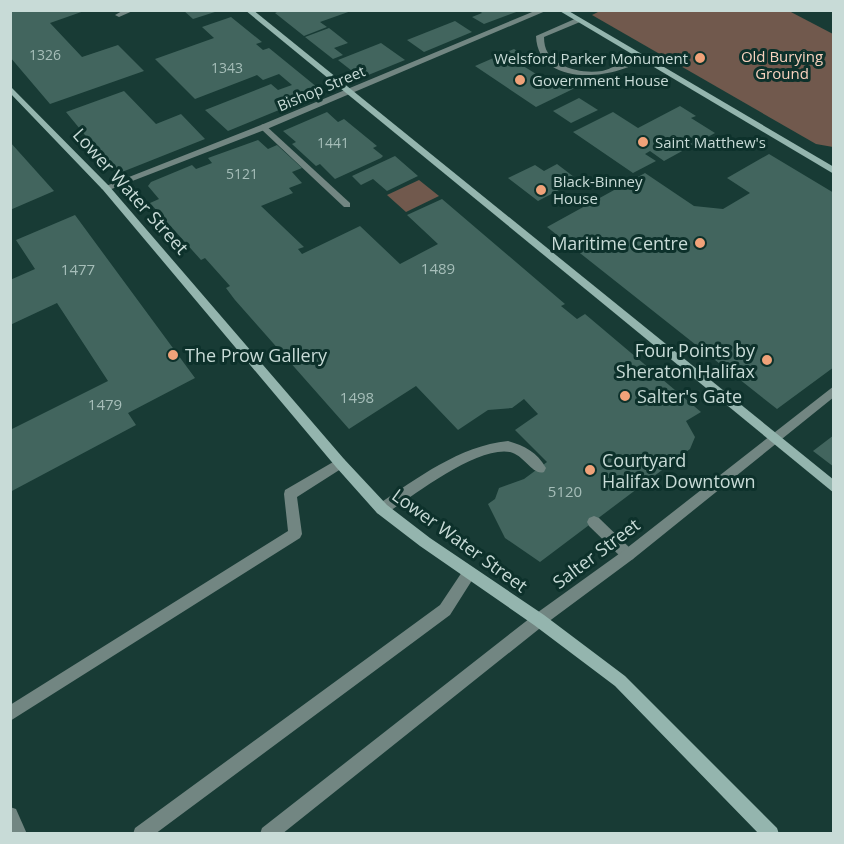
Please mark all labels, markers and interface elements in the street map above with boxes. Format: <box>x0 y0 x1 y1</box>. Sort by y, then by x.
house number: 1326 <box>29 45 61 64</box>
park label: Old Burying Ground <box>741 46 823 83</box>
place label: Welsford Parker Monument <box>494 48 688 68</box>
marker: Welsford Parker Monument <box>693 51 707 65</box>
house number: 1343 <box>211 58 243 77</box>
street label: Bishop Street <box>274 60 368 116</box>
place label: Government House <box>532 70 669 90</box>
marker: Government House <box>513 73 527 87</box>
street label: Lower Water Street <box>68 123 194 259</box>
place label: Saint Matthew's <box>655 132 766 152</box>
house number: 1441 <box>317 133 349 152</box>
marker: Saint Matthew's <box>636 135 650 149</box>
house number: 5121 <box>226 164 258 183</box>
place label: Black-Binney House <box>553 171 643 208</box>
marker: Black-Binney House <box>534 183 548 197</box>
place label: Maritime Centre <box>551 231 688 255</box>
marker: Maritime Centre <box>693 236 707 250</box>
house number: 1489 <box>421 258 455 278</box>
house number: 1477 <box>61 259 95 279</box>
place label: Four Points by Sheraton Halifax <box>616 338 756 383</box>
place label: The Prow Gallery <box>185 343 328 367</box>
marker: The Prow Gallery <box>166 348 180 362</box>
marker: Four Points by Sheraton Halifax <box>760 353 774 367</box>
place label: Salter's Gate <box>637 384 742 408</box>
house number: 1498 <box>340 387 374 407</box>
marker: Salter's Gate <box>618 389 632 403</box>
house number: 1479 <box>88 394 122 414</box>
place label: Courtyard Halifax Downtown <box>602 448 756 493</box>
marker: Courtyard Halifax Downtown <box>583 463 597 477</box>
house number: 5120 <box>548 481 582 501</box>
street label: Lower Water Street <box>388 483 532 597</box>
street label: Salter Street <box>548 512 644 594</box>

